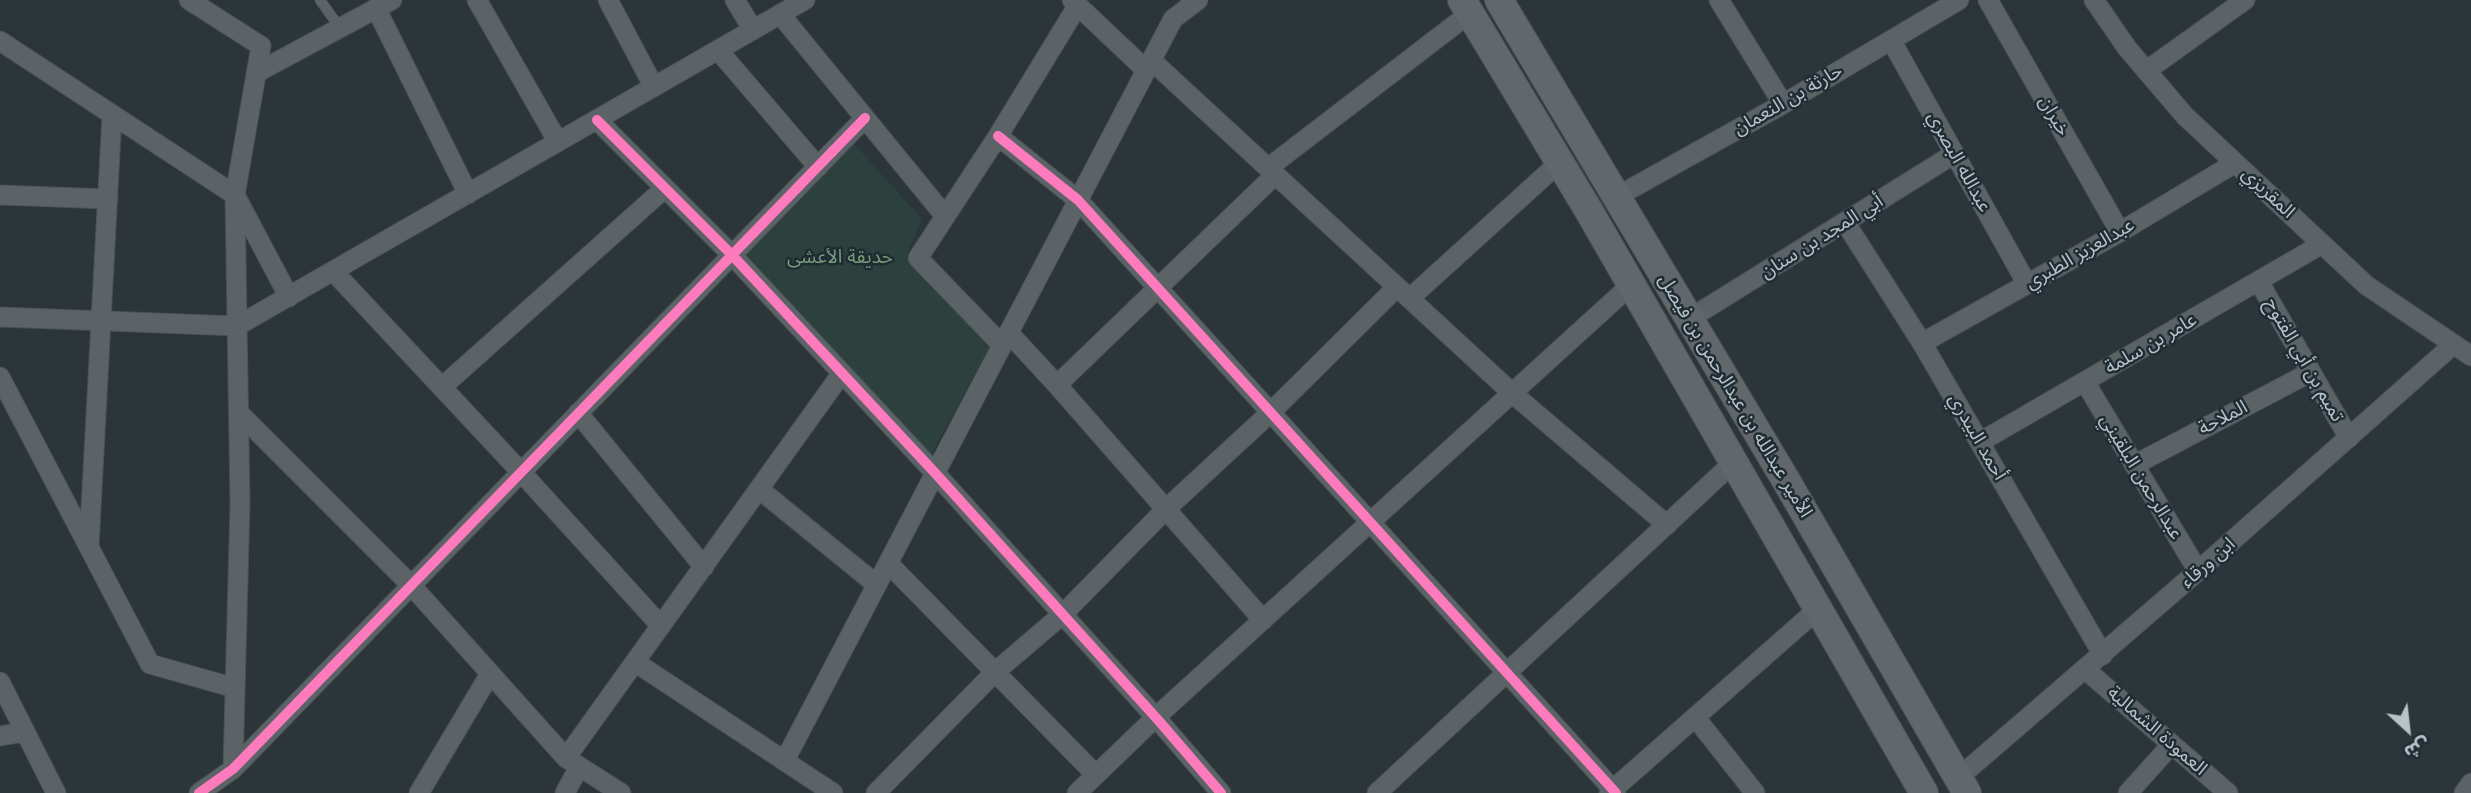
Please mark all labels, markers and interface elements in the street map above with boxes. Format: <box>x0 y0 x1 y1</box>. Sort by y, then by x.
street label: حارثة بن النعمان <box>1729 59 1847 141</box>
street label: خيران <box>2033 92 2075 140</box>
street label: عبدالله البصري <box>1922 108 1996 216</box>
street label: المقريزي <box>2237 163 2299 223</box>
street label: أبي المجد بن سنان <box>1756 190 1888 284</box>
street label: عبدالعزيز الطبري <box>2021 214 2139 294</box>
park label: حديقة الأعشى <box>787 247 893 269</box>
street label: الأمير عبدالله بن عبدالرحمن بن فيصل <box>1653 270 1817 522</box>
street label: تميم بن أبي الفتوح <box>2259 294 2349 426</box>
street label: عامر بن سلمة <box>2101 308 2201 380</box>
street label: أحمد البيدري <box>1943 390 2011 484</box>
street label: الملاحة <box>2195 396 2251 440</box>
street label: عبدالرحمن البلقيني <box>2095 410 2187 544</box>
street label: ابن ورقاء <box>2176 533 2240 593</box>
street label: العمودة الشمالية <box>2103 682 2211 780</box>
north arrow <box>2373 695 2443 765</box>
text: ش <box>2400 732 2435 765</box>

